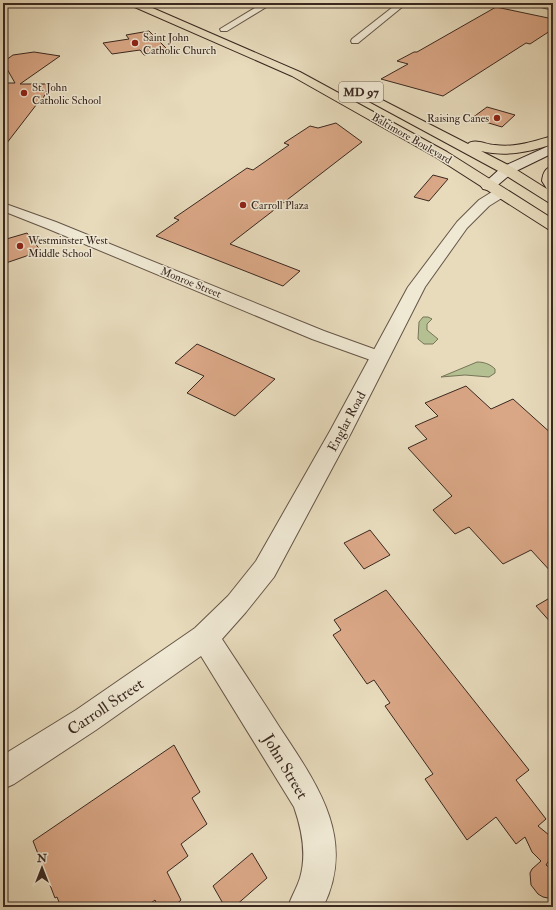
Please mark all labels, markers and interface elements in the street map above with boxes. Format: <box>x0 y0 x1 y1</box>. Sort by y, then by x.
place label: Saint John Catholic Church <box>143 31 216 57</box>
marker: Saint John Catholic Church <box>130 38 140 48</box>
place label: St. John Catholic School <box>32 81 101 107</box>
road number: MD 97 <box>339 82 383 102</box>
marker: St. John Catholic School <box>19 88 29 98</box>
street label: Baltimore Boulevard <box>370 110 454 167</box>
place label: Raising Canes <box>427 112 489 125</box>
marker: Raising Canes <box>492 113 502 123</box>
place label: Carroll Plaza <box>251 199 309 212</box>
marker: Carroll Plaza <box>238 200 248 210</box>
place label: Westminster West Middle School <box>27 234 108 260</box>
marker: Westminster West Middle School <box>15 241 25 251</box>
street label: Monroe Street <box>159 264 223 301</box>
street label: Englar Road <box>324 388 370 454</box>
street label: Carroll Street <box>64 674 148 740</box>
street label: John Street <box>257 729 312 803</box>
north arrow <box>22 848 62 888</box>
text: N <box>36 852 48 865</box>

